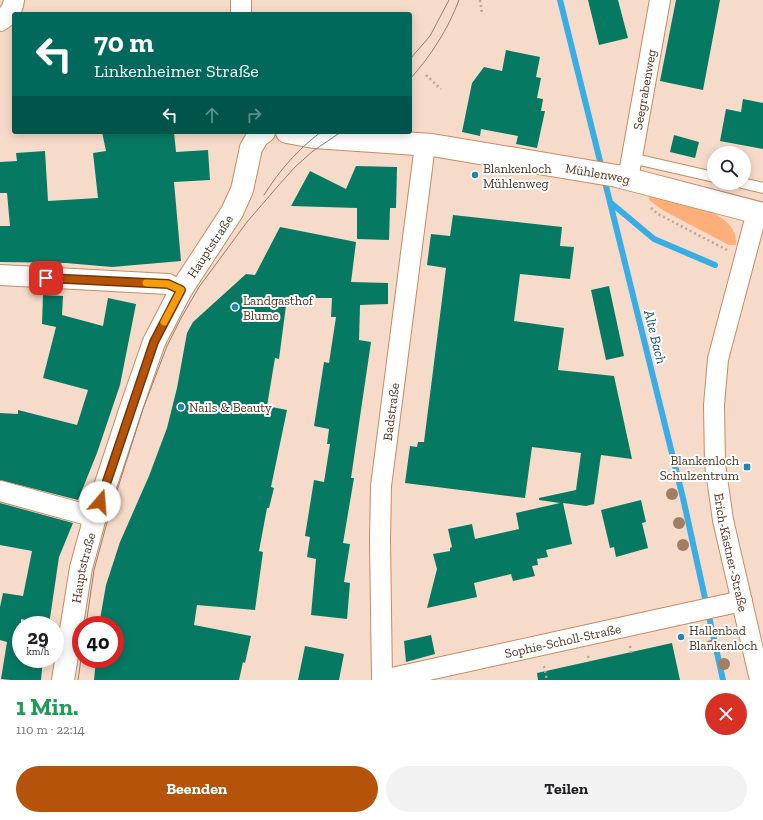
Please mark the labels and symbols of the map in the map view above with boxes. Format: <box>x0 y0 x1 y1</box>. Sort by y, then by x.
street label: Seegrabenweg <box>629 48 659 131</box>
street label: Mühlenweg <box>564 160 632 187</box>
place label: Blankenloch Mühlenweg <box>483 161 552 191</box>
marker: Blankenloch Mühlenweg <box>470 170 480 180</box>
street label: Hauptstraße <box>184 212 236 280</box>
pin <box>29 261 63 295</box>
place label: Landgasthof Blume <box>243 293 314 323</box>
marker: Landgasthof Blume <box>230 302 240 312</box>
water label: Alte Bach <box>640 307 670 366</box>
street label: Badstraße <box>379 382 402 441</box>
place label: Nails & Beauty <box>189 400 272 415</box>
marker: Nails & Beauty <box>176 402 186 412</box>
place label: Blankenloch Schulzentrum <box>660 453 740 483</box>
marker: Blankenloch Schulzentrum <box>742 462 752 472</box>
position arrow <box>79 481 121 523</box>
street label: Erich-Kästner-Straße <box>712 492 751 613</box>
street label: Hauptstraße <box>68 531 98 604</box>
speed limit sign: 40 <box>72 616 124 668</box>
street label: Sophie-Scholl-Straße <box>503 620 622 661</box>
place label: Hallenbad Blankenloch <box>689 623 758 653</box>
marker: Hallenbad Blankenloch <box>676 632 686 642</box>

